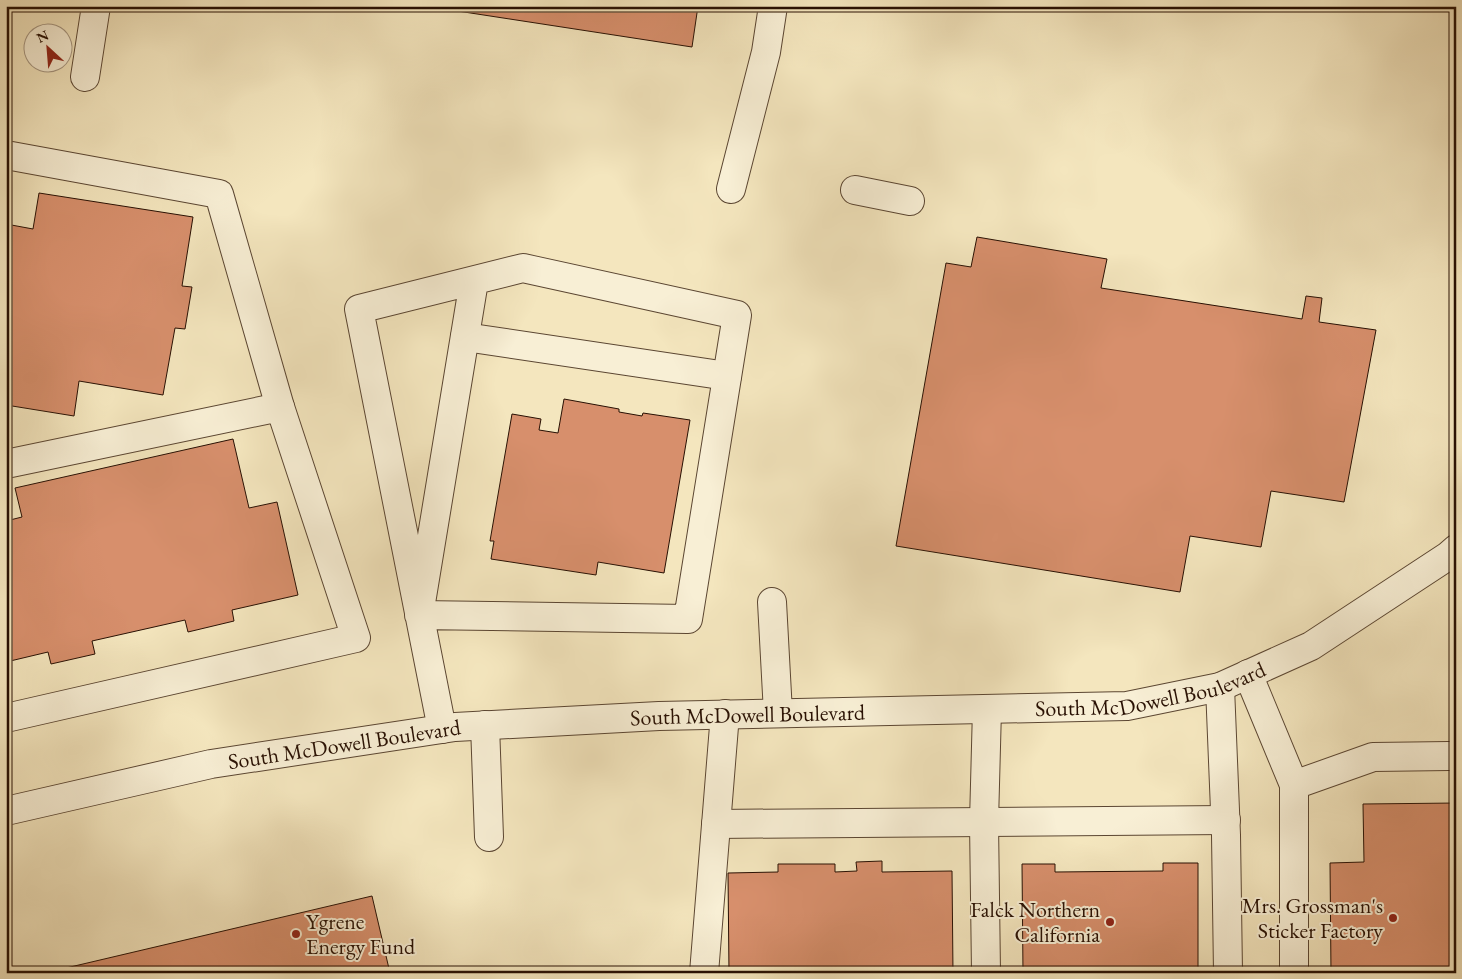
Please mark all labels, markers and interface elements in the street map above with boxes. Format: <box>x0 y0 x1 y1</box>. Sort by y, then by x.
north arrow <box>22 22 72 72</box>
text: N <box>33 25 52 47</box>
street label: South McDowell Boulevard <box>1035 654 1271 722</box>
street label: South McDowell Boulevard <box>629 697 866 732</box>
street label: South McDowell Boulevard <box>226 712 463 776</box>
place label: Mrs. Grossman's Sticker Factory <box>1242 891 1383 945</box>
place label: Falck Northern California <box>970 895 1100 949</box>
place label: Ygrene Energy Fund <box>306 907 416 961</box>
marker: Mrs. Grossman's Sticker Factory <box>1387 912 1399 924</box>
marker: Falck Northern California <box>1104 916 1116 928</box>
marker: Ygrene Energy Fund <box>290 928 302 940</box>

